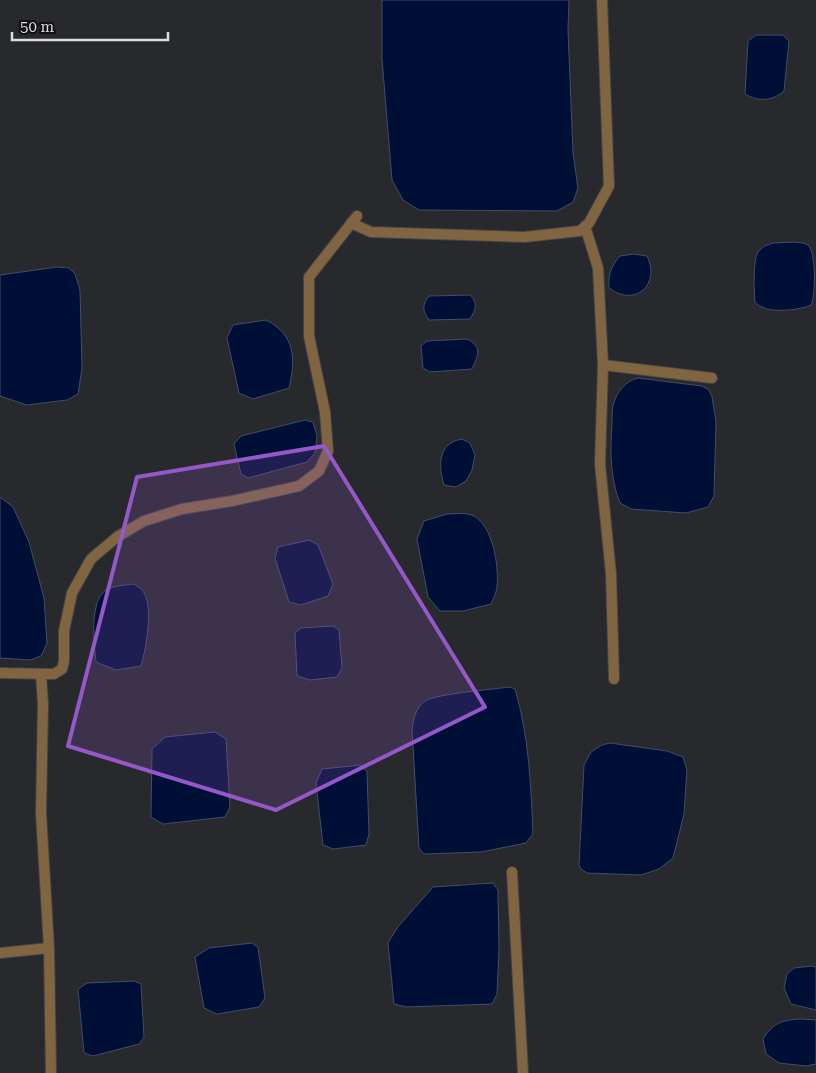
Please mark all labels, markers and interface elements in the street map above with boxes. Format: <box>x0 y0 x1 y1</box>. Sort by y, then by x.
scale bar <box>12 10 169 42</box>
text: 50 m <box>20 18 55 36</box>

